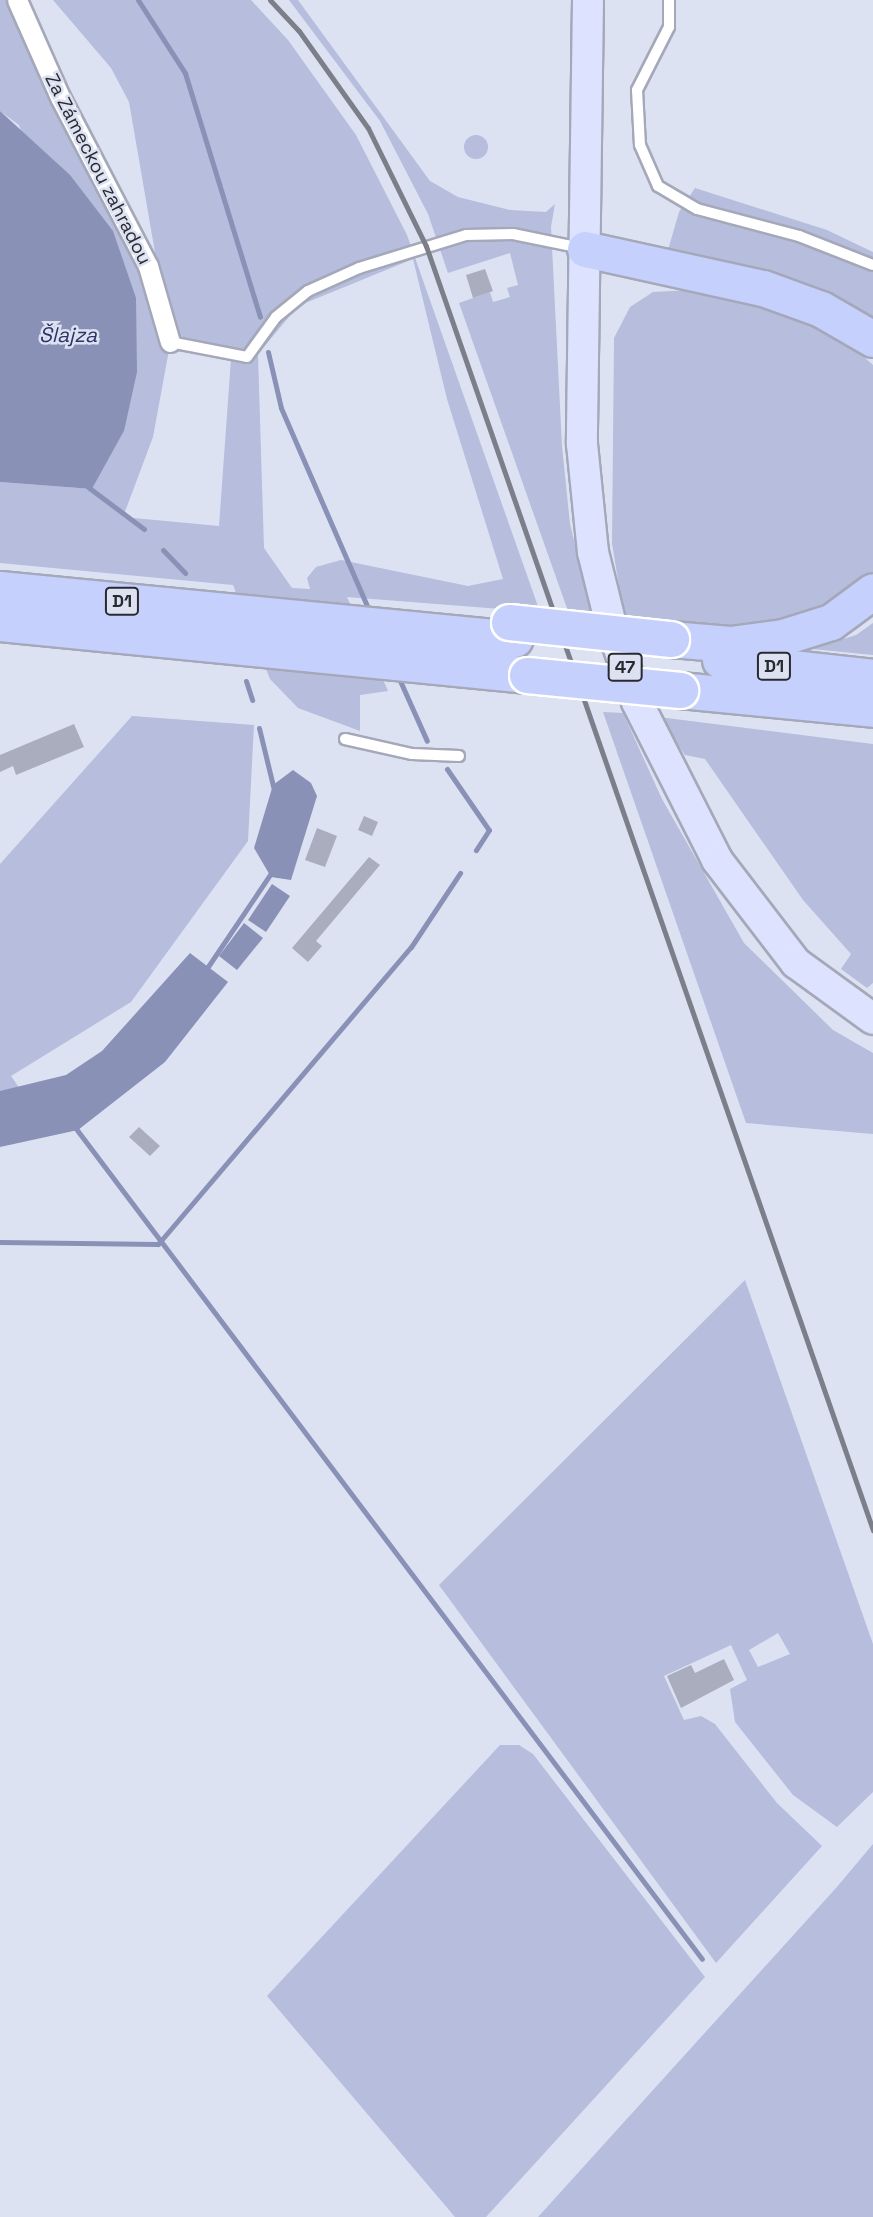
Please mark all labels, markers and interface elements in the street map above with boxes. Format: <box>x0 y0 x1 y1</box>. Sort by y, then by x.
street label: Za Zámeckou zahradou <box>40 70 156 268</box>
water label: Šlajza <box>39 322 97 348</box>
road number: D1 <box>104 586 140 616</box>
road number: 47 <box>608 652 642 682</box>
road number: D1 <box>756 652 792 680</box>

